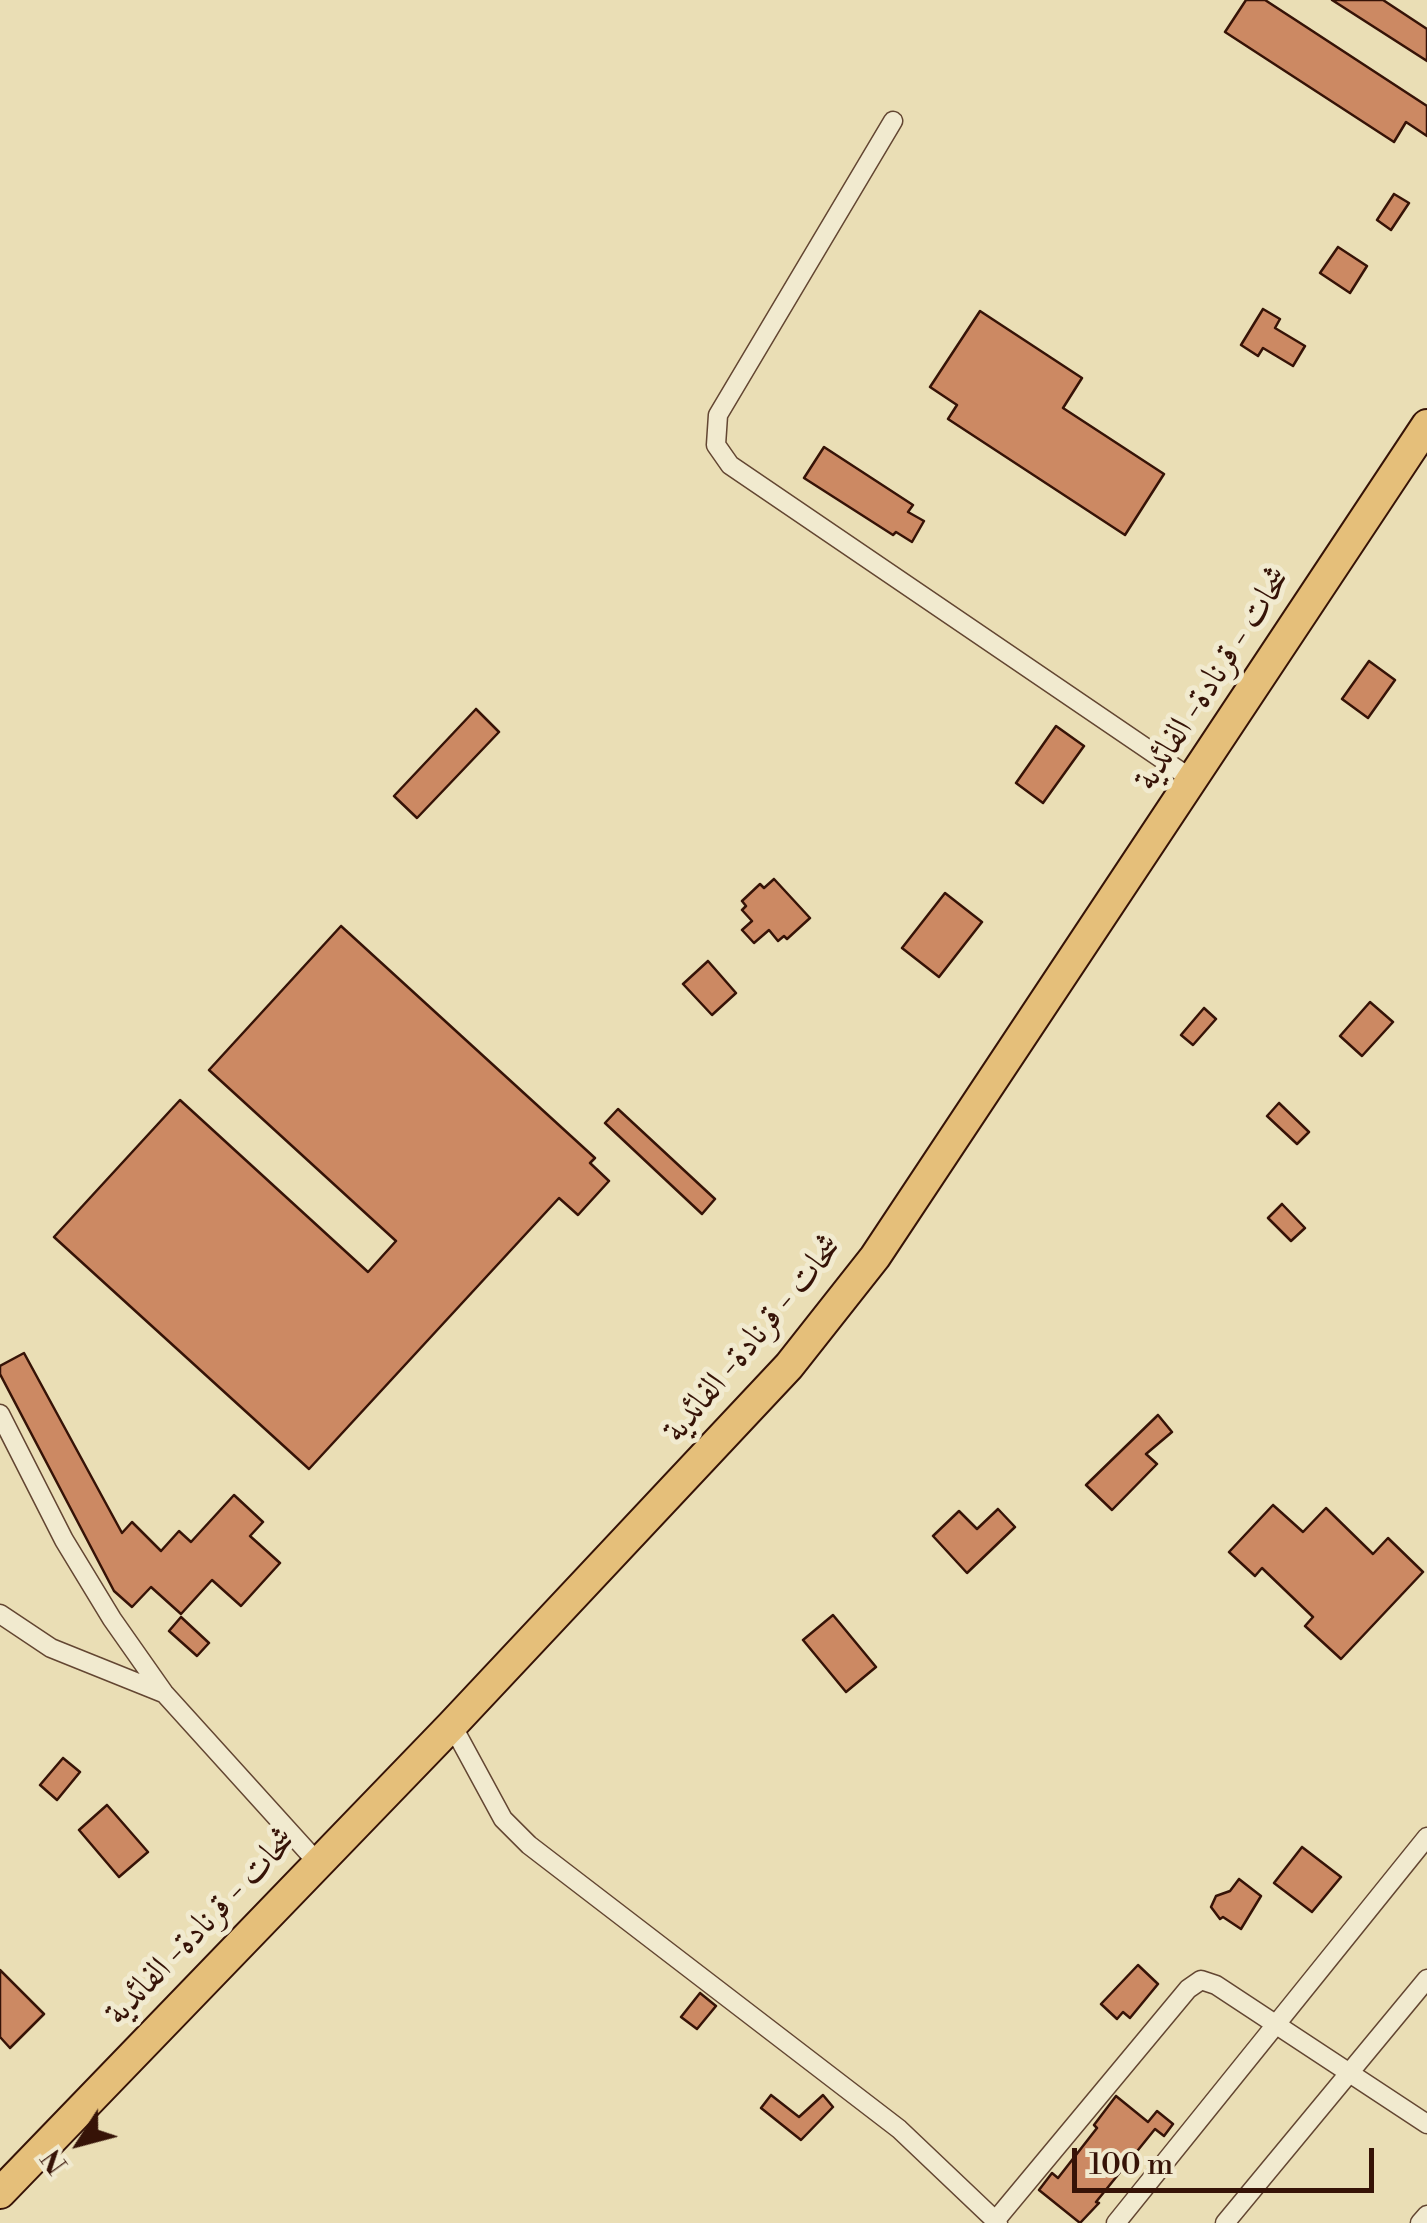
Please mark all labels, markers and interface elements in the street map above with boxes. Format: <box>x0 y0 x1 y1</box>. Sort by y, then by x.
street label: شحات - قرنادة- الفائدية <box>1126 561 1302 799</box>
street label: شحات - قرنادة- الفائدية <box>655 1228 853 1452</box>
street label: شحات - قرنادة- الفائدية <box>97 1821 307 2035</box>
north arrow <box>30 2093 130 2193</box>
scale bar <box>1077 2128 1380 2190</box>
text: N <box>35 2142 76 2180</box>
text: 100 m <box>1089 2146 1173 2184</box>

